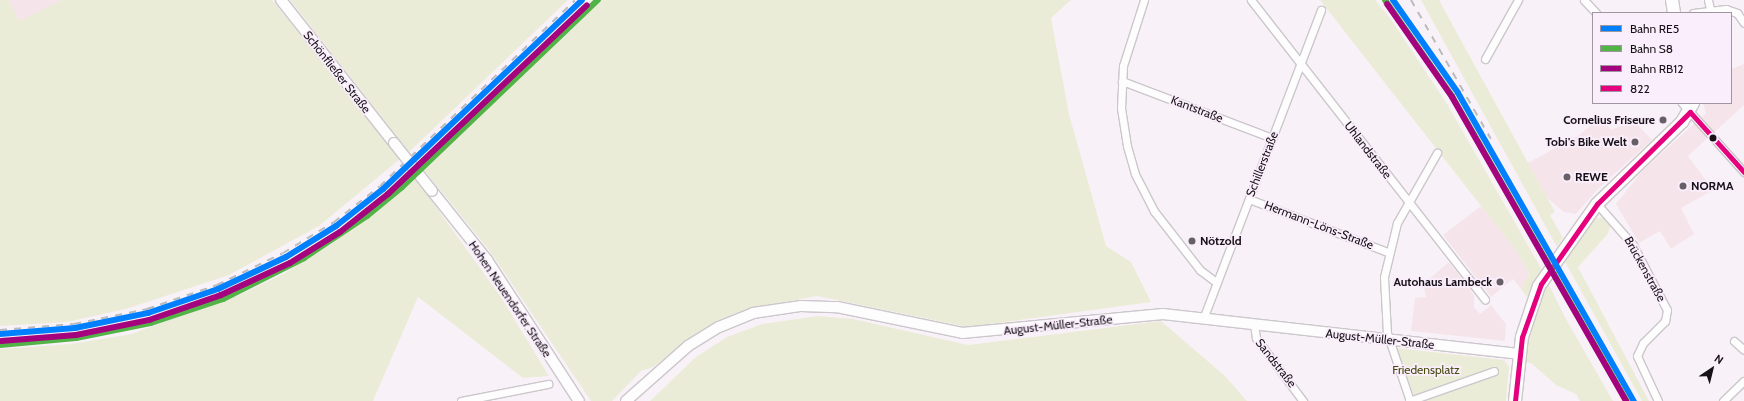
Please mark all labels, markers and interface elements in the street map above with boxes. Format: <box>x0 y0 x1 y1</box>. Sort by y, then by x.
legend <box>1592 12 1732 104</box>
text: Bahn RE5 <box>1630 21 1679 36</box>
street label: Schönfließer Straße <box>300 28 374 116</box>
text: Bahn S8 <box>1630 41 1673 56</box>
text: Bahn RB12 <box>1630 61 1683 76</box>
text: 822 <box>1630 81 1650 96</box>
street label: Kantstraße <box>1169 92 1225 126</box>
place label: Cornelius Friseure <box>1563 113 1655 127</box>
marker: Cornelius Friseure <box>1658 115 1668 125</box>
street label: Uhlandstraße <box>1341 119 1395 181</box>
street label: Schillerstraße <box>1243 129 1281 199</box>
unlabelled marker <box>1708 133 1718 143</box>
place label: Tobi's Bike Welt <box>1545 135 1627 149</box>
marker: Tobi's Bike Welt <box>1630 137 1640 147</box>
place label: REWE <box>1575 170 1608 184</box>
marker: REWE <box>1562 172 1572 182</box>
place label: NORMA <box>1691 179 1734 193</box>
marker: NORMA <box>1678 181 1688 191</box>
street label: Hermann-Löns-Straße <box>1263 198 1375 252</box>
place label: Nötzold <box>1200 234 1242 248</box>
street label: Brückenstraße <box>1621 234 1669 304</box>
marker: Nötzold <box>1187 236 1197 246</box>
street label: Hohen Neuendorfer Straße <box>466 238 554 360</box>
place label: Autohaus Lambeck <box>1393 275 1492 289</box>
marker: Autohaus Lambeck <box>1495 277 1505 287</box>
street label: August-Müller-Straße <box>1003 312 1113 338</box>
street label: August-Müller-Straße <box>1325 326 1435 352</box>
street label: Sandstraße <box>1253 336 1299 390</box>
north arrow <box>1692 349 1732 389</box>
text: N <box>1712 351 1726 367</box>
park label: Friedensplatz <box>1392 363 1460 377</box>

